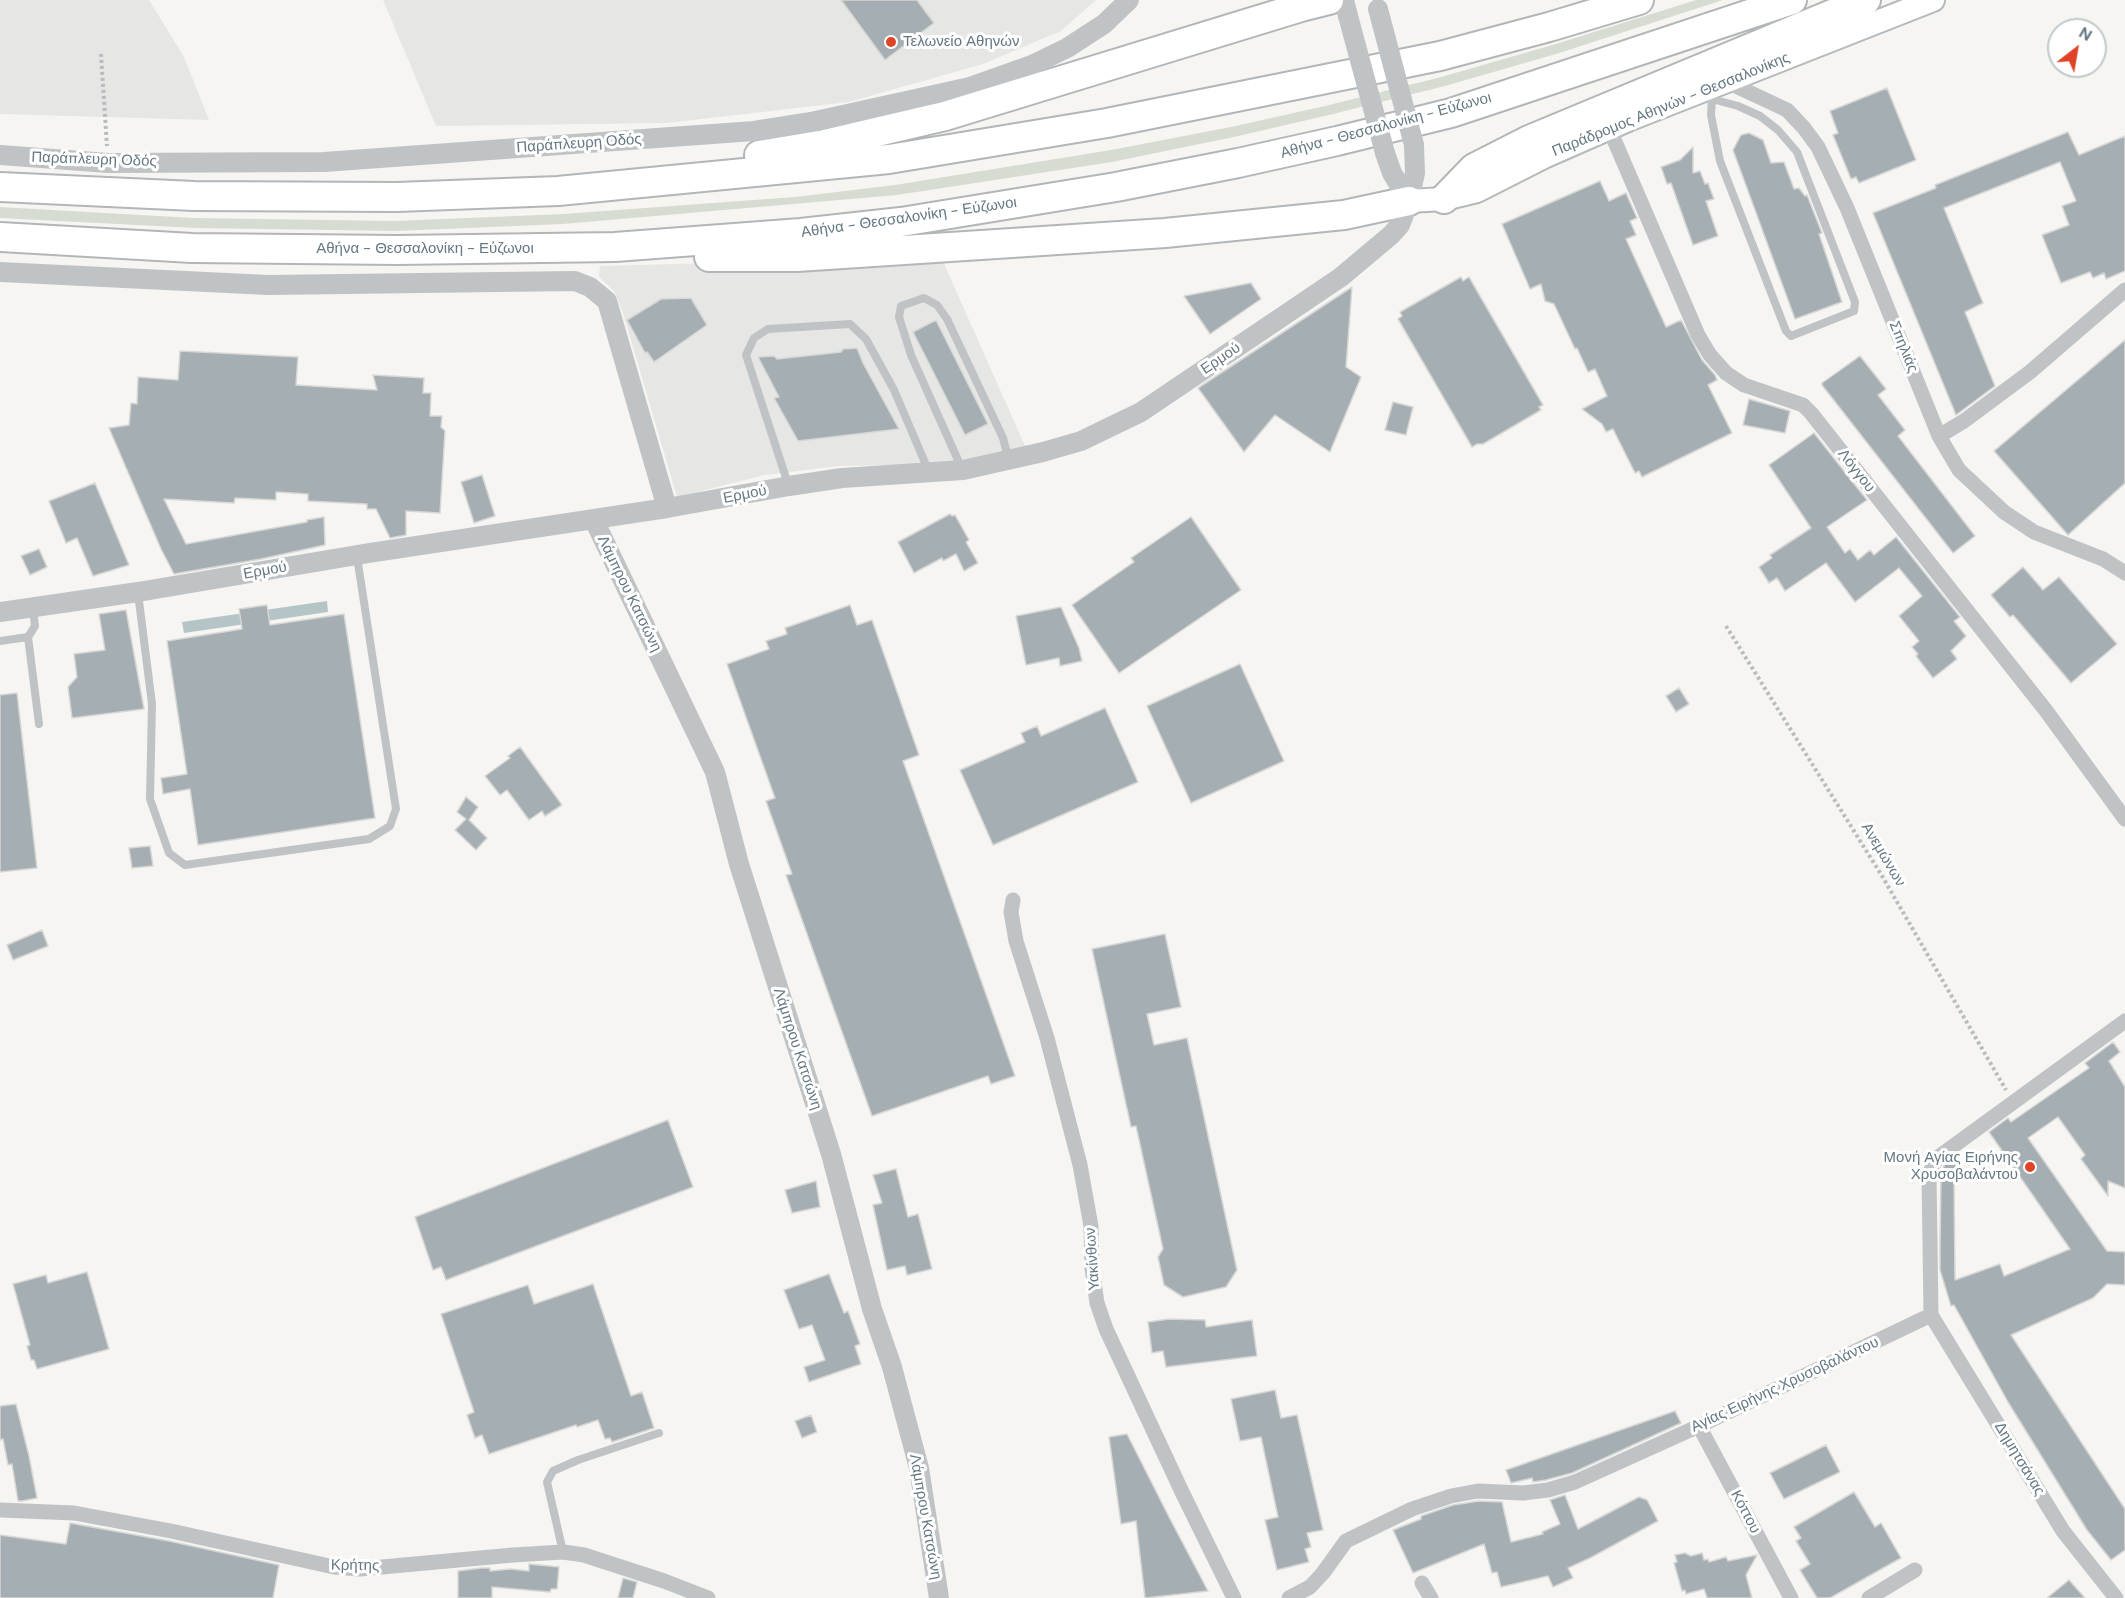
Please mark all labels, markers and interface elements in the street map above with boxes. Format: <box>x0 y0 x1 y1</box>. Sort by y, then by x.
north arrow <box>2047 18 2107 78</box>
text: N <box>2075 22 2096 46</box>
place label: Τελωνείο Αθηνών <box>903 33 1019 51</box>
marker: Τελωνείο Αθηνών <box>884 35 898 49</box>
street label: Παράδρομος Αθηνών - Θεσσαλονίκης <box>1550 49 1792 161</box>
street label: Αθήνα - Θεσσαλονίκη - Εύζωνοι <box>1279 89 1493 163</box>
street label: Παράπλευρη Οδός <box>516 131 642 157</box>
street label: Παράπλευρη Οδός <box>31 149 157 171</box>
street label: Αθήνα - Θεσσαλονίκη - Εύζωνοι <box>800 194 1018 242</box>
street label: Αθήνα - Θεσσαλονίκη - Εύζωνοι <box>316 240 534 258</box>
street label: Σπηλιάς <box>1885 319 1921 375</box>
street label: Ερμού <box>1198 339 1244 379</box>
street label: Λόγγου <box>1834 446 1878 496</box>
street label: Ερμού <box>722 482 768 508</box>
street label: Λάμπρου Κατσώνη <box>593 533 665 655</box>
street label: Ερμού <box>242 558 288 584</box>
street label: Ανεμώνων <box>1857 820 1909 890</box>
street label: Λάμπρου Κατσώνη <box>769 986 825 1112</box>
place label: Μονή Αγίας Ειρήνης Χρυσοβαλάντου <box>1884 1149 2018 1184</box>
marker: Μονή Αγίας Ειρήνης Χρυσοβαλάντου <box>2023 1160 2037 1174</box>
street label: Υακίνθων <box>1082 1227 1104 1291</box>
street label: Αγίας Ειρήνης Χρυσοβαλάντου <box>1688 1334 1882 1436</box>
street label: Δημητσάνας <box>1990 1419 2048 1499</box>
street label: Λάμπρου Κατσώνη <box>905 1453 945 1581</box>
street label: Κόττου <box>1726 1487 1764 1537</box>
street label: Κρήτης <box>331 1557 379 1575</box>

